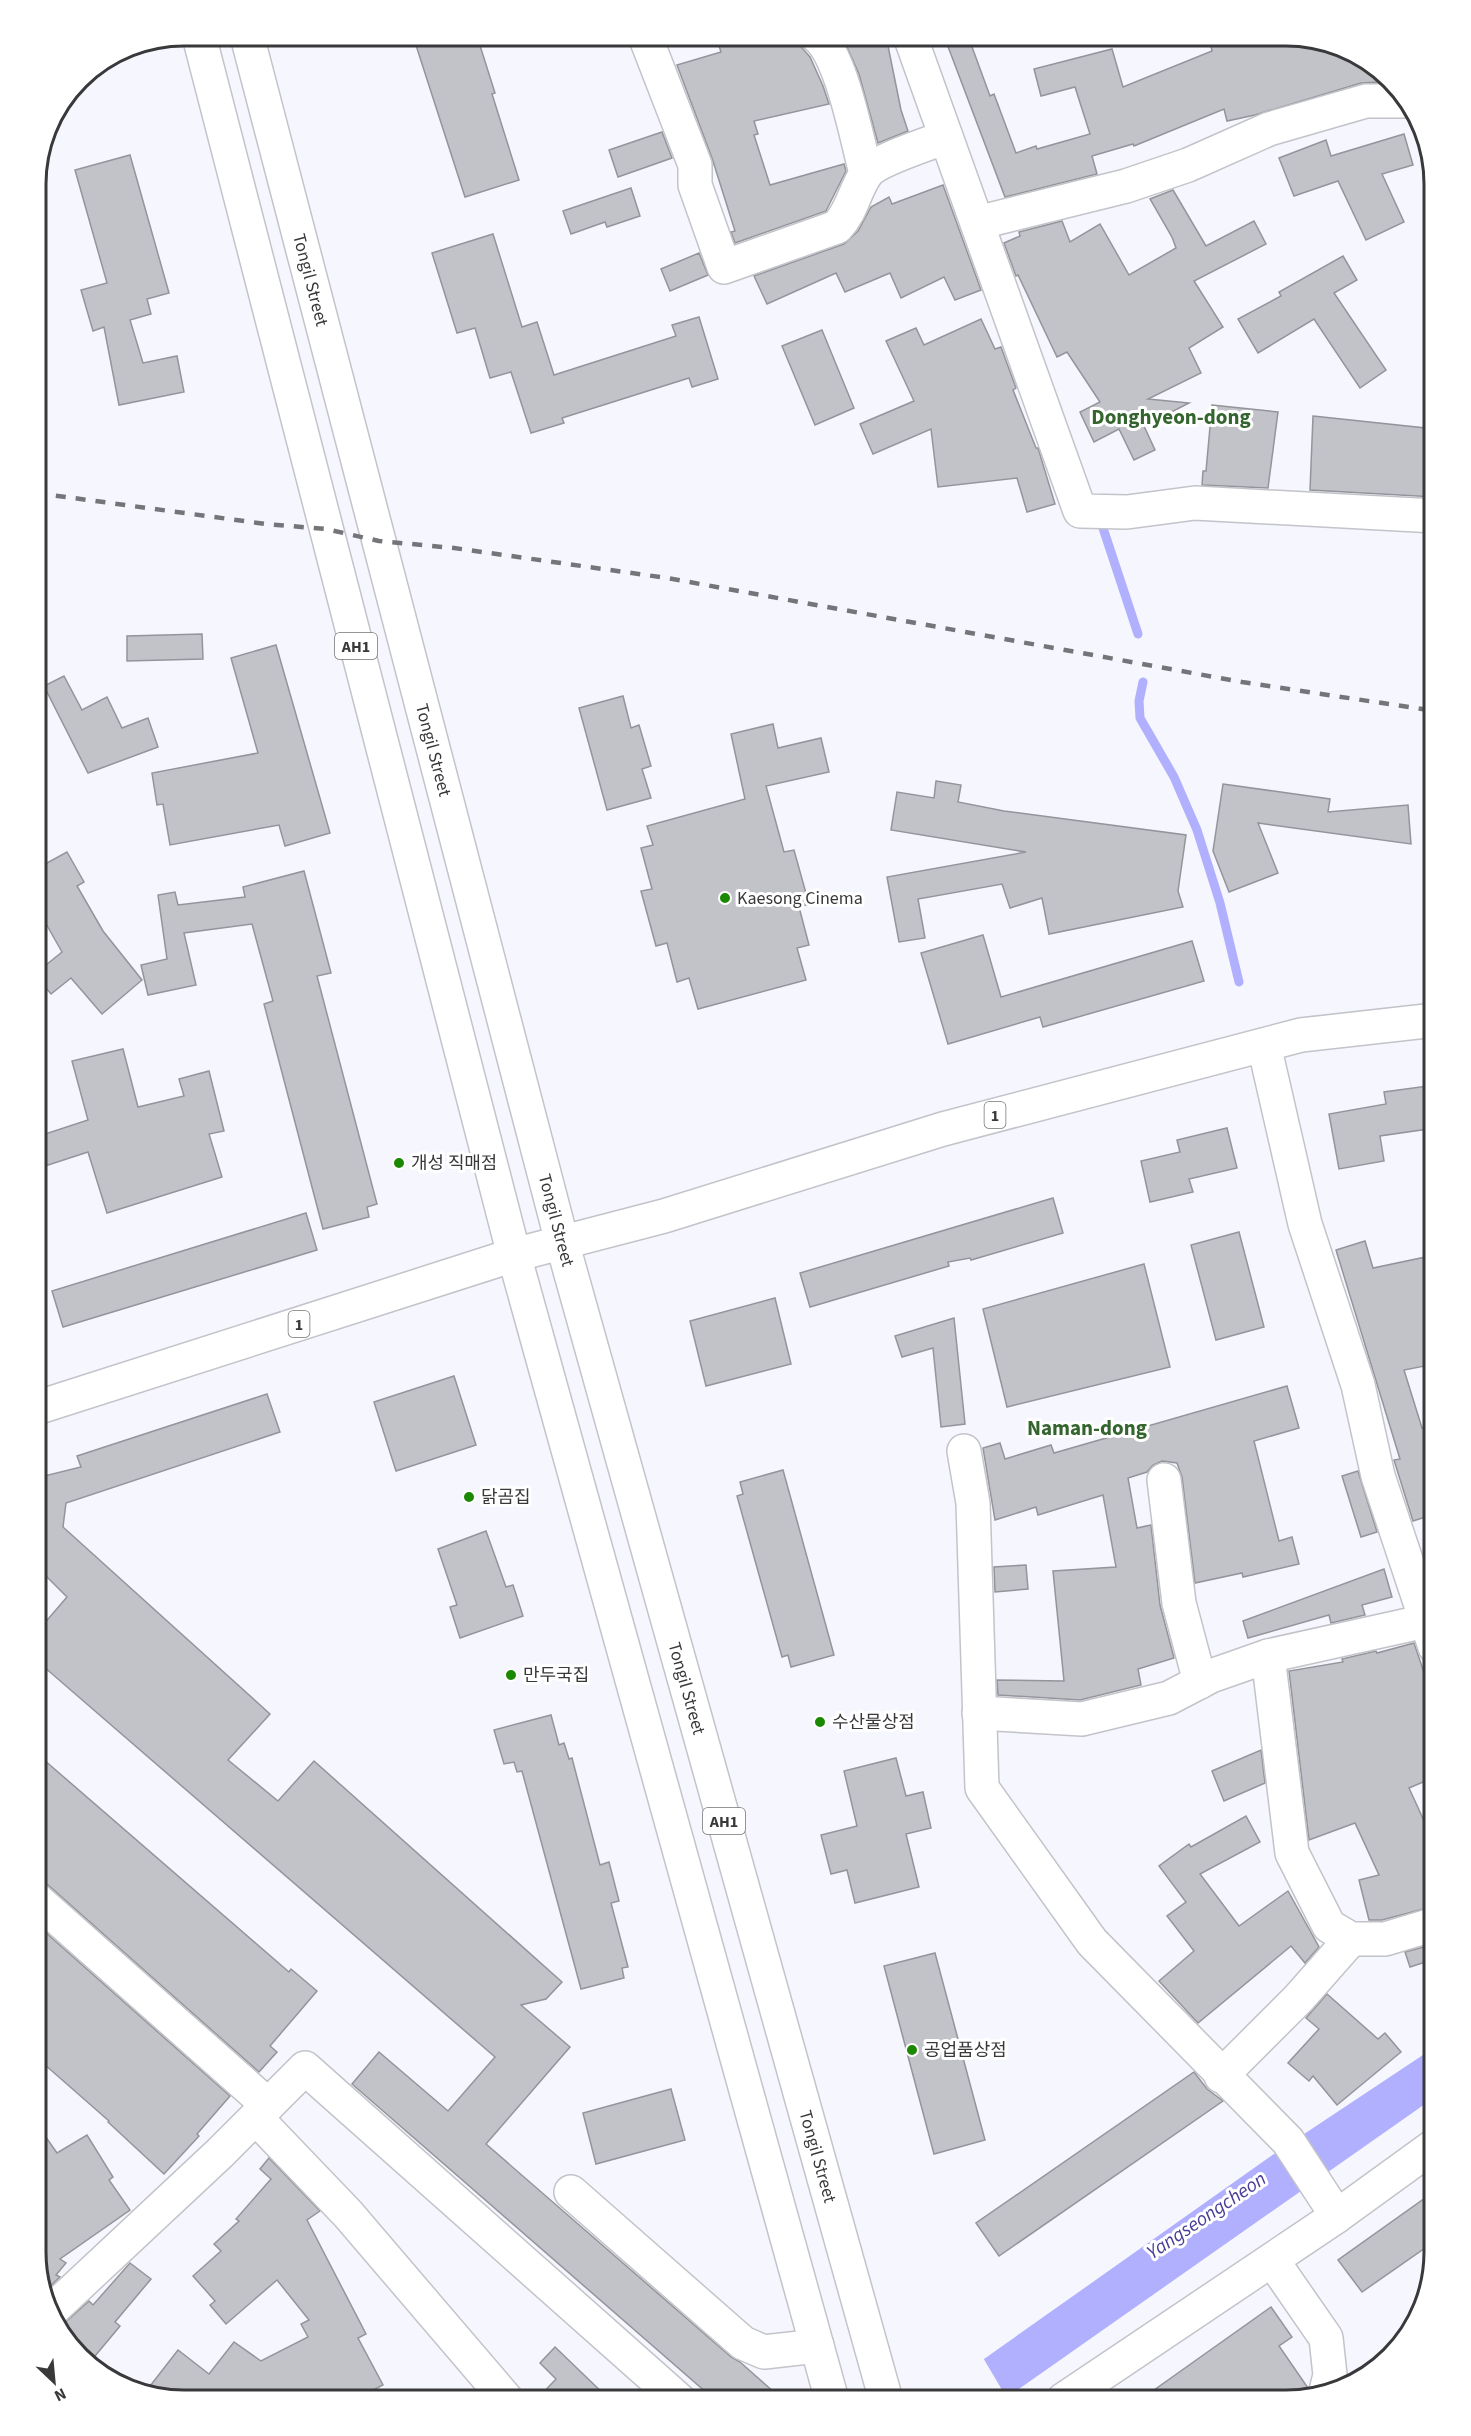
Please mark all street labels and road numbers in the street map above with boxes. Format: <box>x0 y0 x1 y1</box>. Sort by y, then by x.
street label: Tongil Street <box>286 231 334 329</box>
road number: AH1 <box>335 633 377 659</box>
street label: Tongil Street <box>409 701 457 799</box>
road number: 1 <box>984 1102 1006 1128</box>
street label: Tongil Street <box>532 1171 580 1270</box>
road number: 1 <box>288 1311 310 1337</box>
street label: Tongil Street <box>662 1639 711 1738</box>
road number: AH1 <box>703 1808 745 1834</box>
street label: Tongil Street <box>793 2107 842 2206</box>

